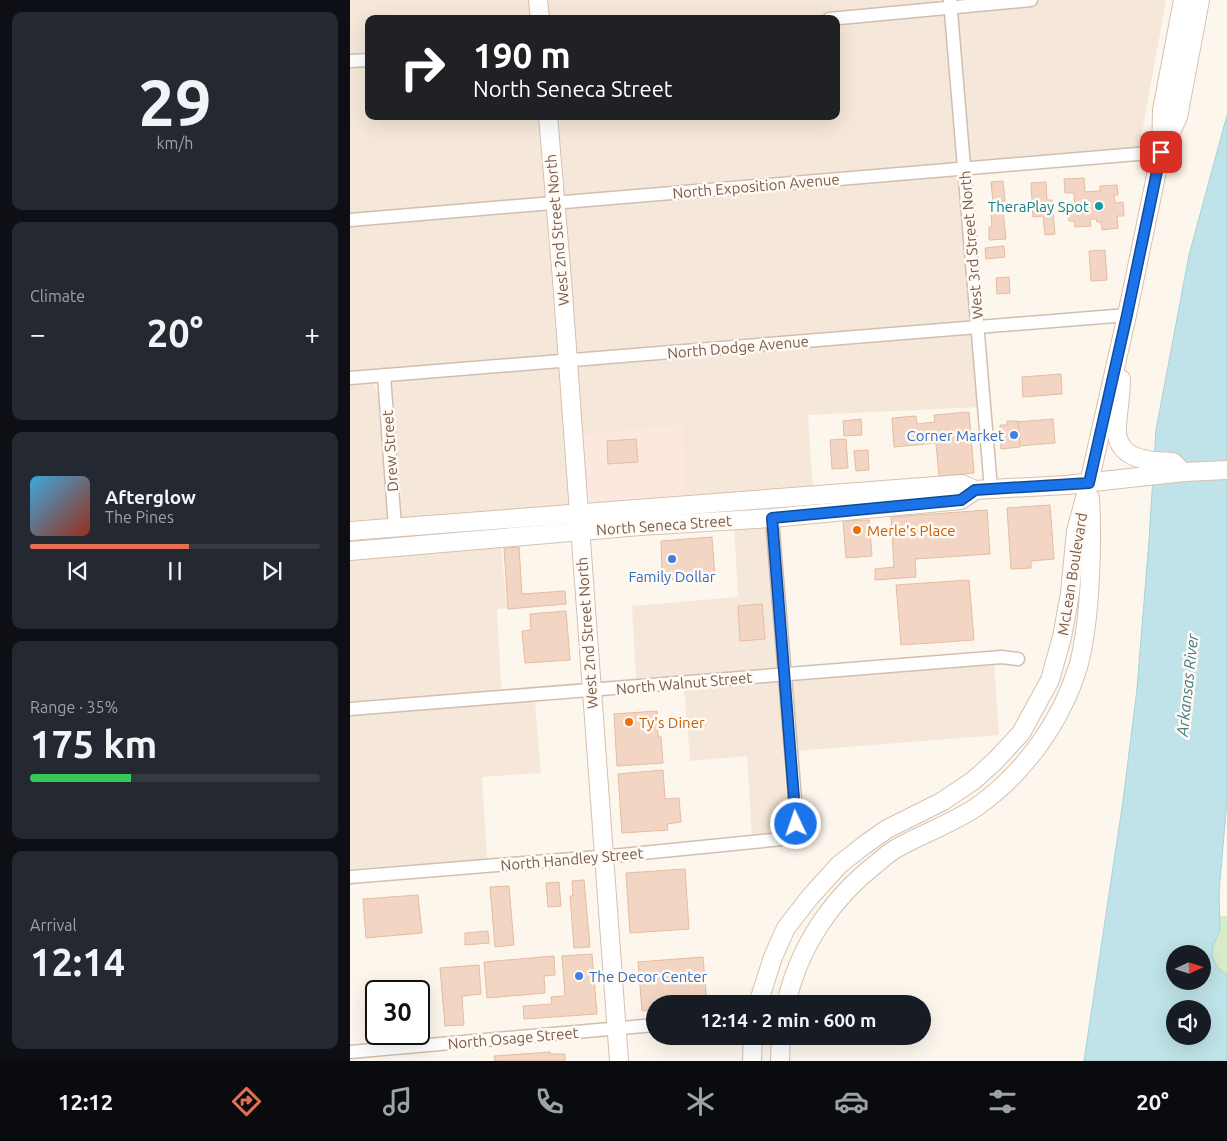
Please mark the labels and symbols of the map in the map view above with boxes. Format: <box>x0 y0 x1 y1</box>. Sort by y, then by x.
pin <box>1140 131 1182 173</box>
street label: West 2nd Street North <box>542 154 572 306</box>
street label: North Exposition Avenue <box>672 170 840 202</box>
street label: West 3rd Street North <box>956 170 986 320</box>
place label: TheraPlay Spot <box>988 198 1089 215</box>
marker: TheraPlay Spot <box>1093 200 1105 212</box>
street label: North Dodge Avenue <box>666 332 810 362</box>
street label: Drew Street <box>379 410 401 492</box>
place label: Corner Market <box>906 427 1004 444</box>
marker: Corner Market <box>1008 429 1020 441</box>
street label: McLean Boulevard <box>1054 511 1090 637</box>
street label: North Seneca Street <box>596 512 733 538</box>
place label: Merle's Place <box>867 522 955 539</box>
marker: Merle's Place <box>851 524 863 536</box>
marker: Family Dollar <box>666 553 678 565</box>
street label: West 2nd Street North <box>573 557 601 709</box>
place label: Family Dollar <box>629 568 716 585</box>
water label: Arkansas River <box>1173 632 1201 738</box>
street label: North Walnut Street <box>615 669 753 697</box>
place label: Ty's Diner <box>639 714 705 731</box>
marker: Ty's Diner <box>623 716 635 728</box>
position arrow <box>769 797 821 849</box>
street label: North Handley Street <box>500 844 644 874</box>
north arrow <box>1166 945 1211 990</box>
place label: The Decor Center <box>589 968 707 985</box>
marker: The Decor Center <box>573 970 585 982</box>
speed limit sign: 30 <box>365 980 430 1045</box>
street label: North Osage Street <box>447 1024 579 1052</box>

